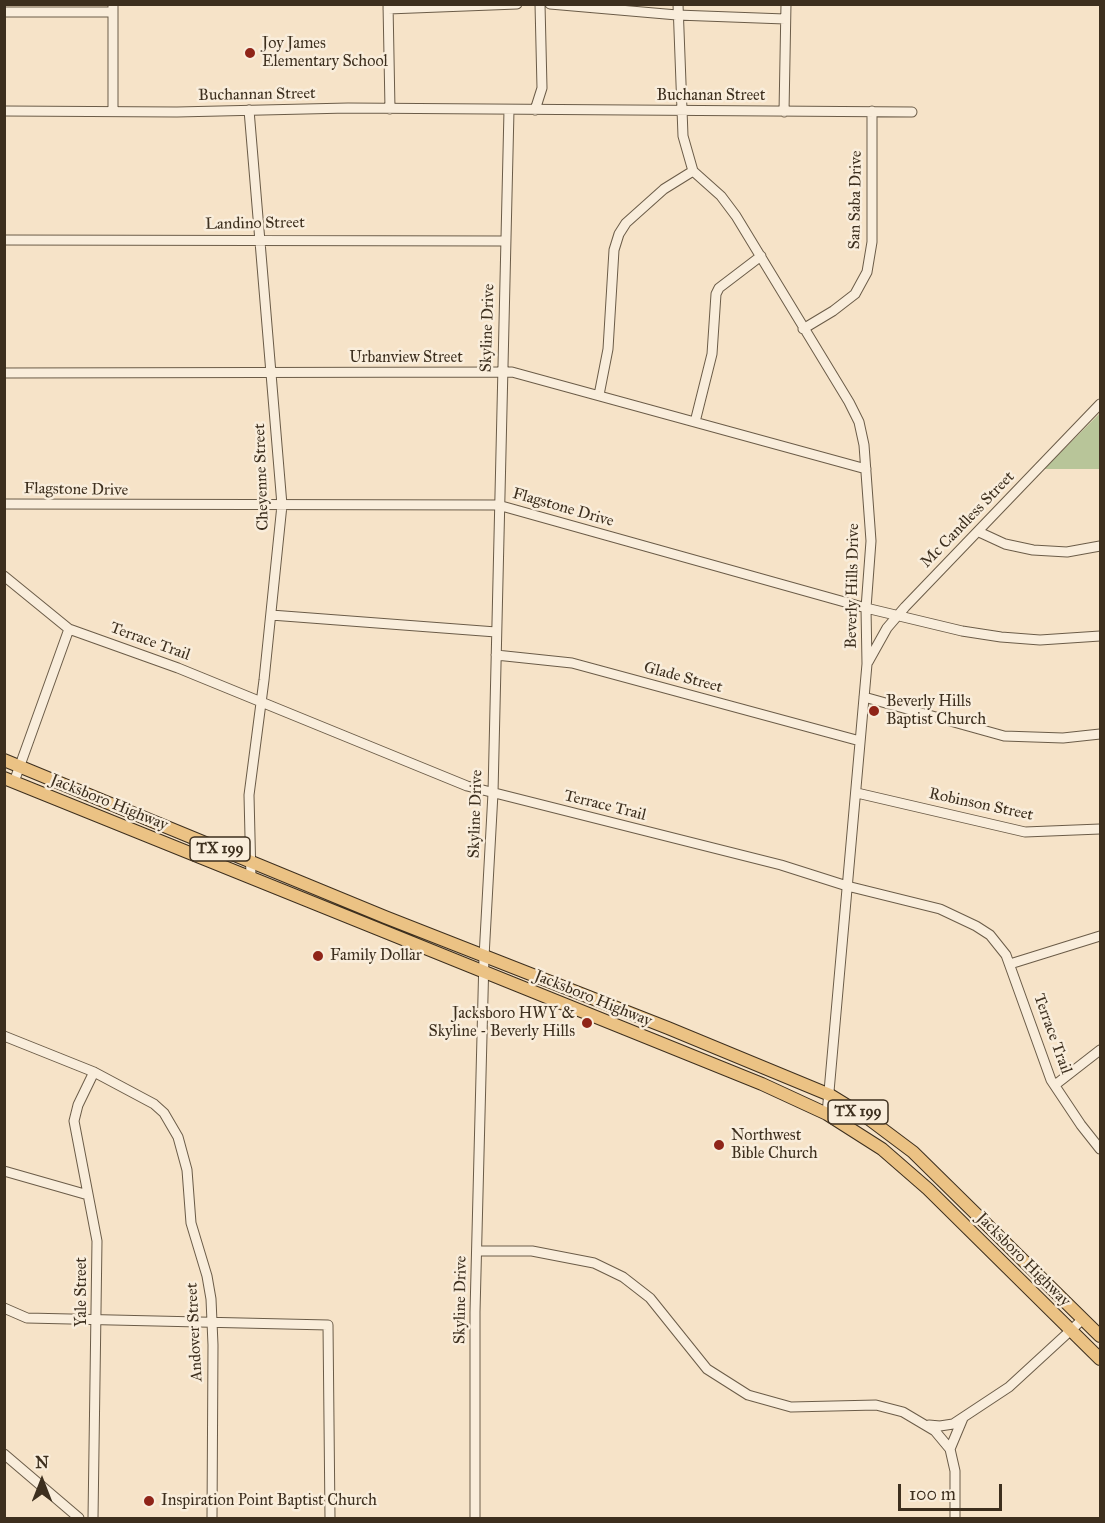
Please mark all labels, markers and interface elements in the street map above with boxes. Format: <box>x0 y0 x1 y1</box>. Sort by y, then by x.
place label: Joy James Elementary School <box>262 34 388 72</box>
marker: Joy James Elementary School <box>243 46 257 60</box>
street label: Buchannan Street <box>198 84 316 106</box>
street label: Buchanan Street <box>657 86 765 106</box>
street label: San Saba Drive <box>846 150 866 250</box>
street label: Landino Street <box>205 214 305 234</box>
street label: Skyline Drive <box>477 283 499 373</box>
street label: Urbanview Street <box>349 348 463 368</box>
street label: Cheyenne Street <box>251 423 273 531</box>
street label: Mc Candless Street <box>917 468 1019 572</box>
street label: Flagstone Drive <box>24 479 128 501</box>
street label: Flagstone Drive <box>510 484 616 532</box>
street label: Beverly Hills Drive <box>842 523 864 649</box>
street label: Terrace Trail <box>107 619 193 665</box>
street label: Glade Street <box>642 658 724 698</box>
place label: Beverly Hills Baptist Church <box>886 692 986 730</box>
marker: Beverly Hills Baptist Church <box>867 704 881 718</box>
street label: Skyline Drive <box>465 769 487 859</box>
street label: Jacksboro Highway <box>47 771 171 835</box>
street label: Robinson Street <box>927 785 1035 825</box>
street label: Terrace Trail <box>562 787 648 825</box>
road number: TX 199 <box>190 837 250 861</box>
place label: Family Dollar <box>330 946 422 966</box>
marker: Family Dollar <box>311 949 325 963</box>
street label: Jacksboro Highway <box>531 967 655 1031</box>
street label: Terrace Trail <box>1029 991 1075 1077</box>
place label: Jacksboro HWY & Skyline - Beverly Hills <box>428 1004 575 1042</box>
marker: Jacksboro HWY & Skyline - Beverly Hills <box>580 1016 594 1030</box>
road number: TX 199 <box>828 1100 888 1124</box>
place label: Northwest Bible Church <box>731 1126 818 1164</box>
marker: Northwest Bible Church <box>712 1138 726 1152</box>
street label: Jacksboro Highway <box>972 1209 1074 1311</box>
street label: Skyline Drive <box>451 1256 471 1344</box>
street label: Yale Street <box>72 1257 92 1327</box>
street label: Andover Street <box>183 1282 207 1382</box>
north arrow <box>12 1451 72 1511</box>
text: N <box>35 1453 49 1472</box>
scale bar <box>901 1472 1004 1510</box>
text: 100 m <box>909 1483 956 1505</box>
place label: Inspiration Point Baptist Church <box>161 1491 377 1511</box>
marker: Inspiration Point Baptist Church <box>142 1494 156 1508</box>

